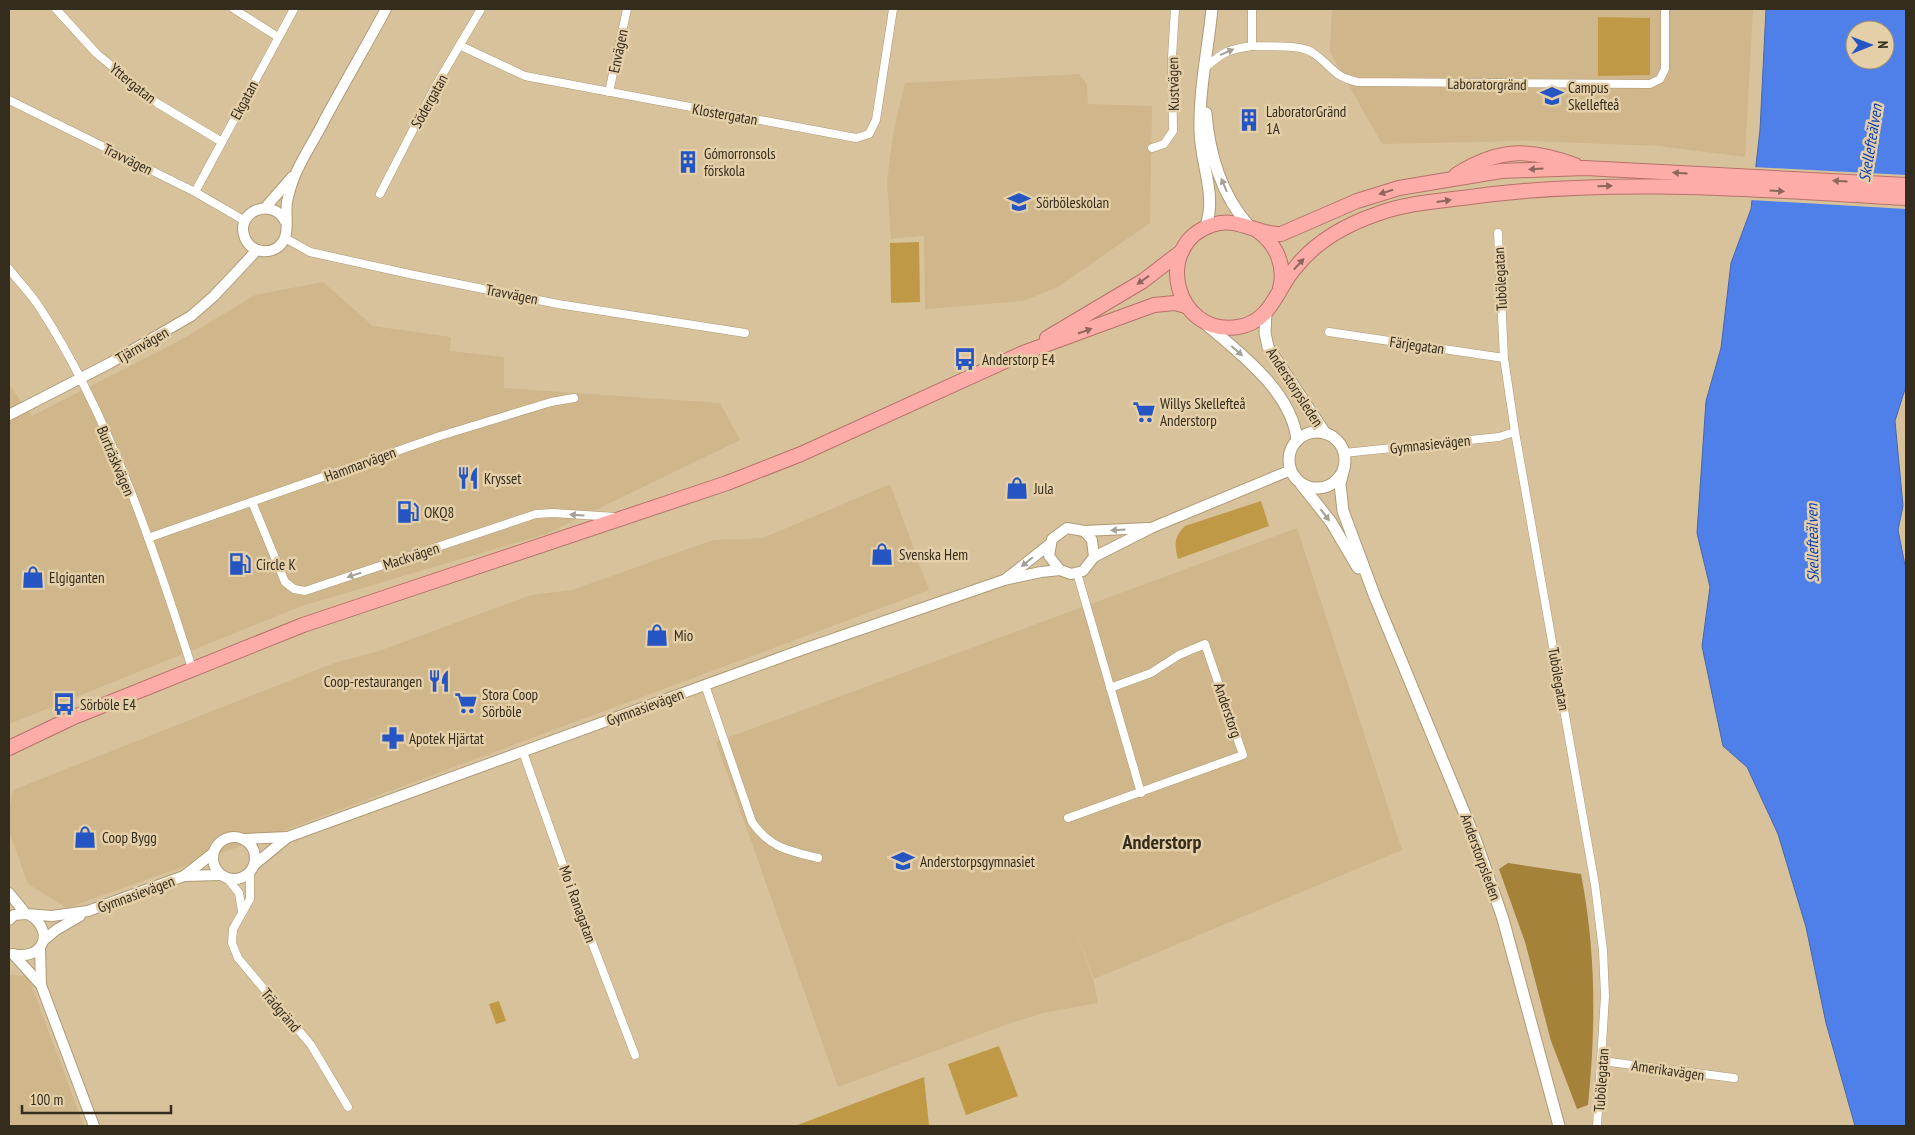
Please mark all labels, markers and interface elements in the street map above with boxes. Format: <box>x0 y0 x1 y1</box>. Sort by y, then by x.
north arrow <box>1845 20 1895 70</box>
street label: Envägen <box>604 27 632 75</box>
text: N <box>1874 41 1892 49</box>
one-way arrow <box>1220 48 1234 56</box>
street label: Kustvägen <box>1163 57 1183 111</box>
street label: Yttergatan <box>106 59 160 107</box>
street label: Södergatan <box>406 71 452 131</box>
street label: Laboratorgränd <box>1447 74 1527 94</box>
street label: Ekgatan <box>226 77 262 123</box>
place label: Campus Skellefteå <box>1568 78 1619 114</box>
school or university icon: Campus Skellefteå <box>1539 83 1565 109</box>
street label: Klostergatan <box>691 99 759 129</box>
place label: LaboratorGränd 1A <box>1266 102 1346 138</box>
water label: Skellefteälven <box>1854 102 1886 183</box>
building icon: LaboratorGränd 1A <box>1236 107 1262 133</box>
street label: Travvägen <box>100 139 156 179</box>
place label: Gómorronsols förskola <box>704 144 776 180</box>
building icon: Gómorronsols förskola <box>675 149 701 175</box>
one-way arrow <box>1528 165 1544 173</box>
one-way arrow <box>1672 168 1688 176</box>
one-way arrow <box>1832 176 1848 184</box>
one-way arrow <box>1219 178 1227 192</box>
one-way arrow <box>1598 182 1614 190</box>
one-way arrow <box>1769 187 1785 195</box>
one-way arrow <box>1378 188 1393 196</box>
school or university icon: Sörböleskolan <box>1006 189 1032 215</box>
place label: Sörböleskolan <box>1036 193 1109 212</box>
one-way arrow <box>1436 197 1452 205</box>
street label: Tubölegatan <box>1489 247 1511 311</box>
one-way arrow <box>1293 259 1305 271</box>
one-way arrow <box>1136 275 1150 285</box>
street label: Travvägen <box>484 280 540 308</box>
street label: Tjärnvägen <box>112 322 172 368</box>
one-way arrow <box>1078 327 1093 334</box>
street label: Färjegatan <box>1389 332 1445 358</box>
street label: Anderstorpsleden <box>1262 344 1328 430</box>
one-way arrow <box>1231 345 1243 357</box>
bus stop icon: Anderstorp E4 <box>952 346 978 372</box>
place label: Anderstorp E4 <box>982 350 1055 369</box>
place label: Willys Skellefteå Anderstorp <box>1160 394 1246 430</box>
supermarket icon: Willys Skellefteå Anderstorp <box>1131 399 1157 425</box>
street label: Burträskvägen <box>93 423 139 499</box>
street label: Gymnasievägen <box>1389 430 1471 458</box>
street label: Hammarvägen <box>322 442 398 486</box>
restaurant icon: Krysset <box>455 465 481 491</box>
place label: Krysset <box>484 469 521 488</box>
shop icon: Jula <box>1004 475 1030 501</box>
place label: Jula <box>1033 479 1054 498</box>
fuel station icon: OKQ8 <box>395 499 421 525</box>
place label: OKQ8 <box>424 503 454 522</box>
water label: Skellefteälven <box>1801 503 1823 582</box>
one-way arrow <box>1320 508 1331 521</box>
one-way arrow <box>569 510 585 518</box>
one-way arrow <box>1109 526 1125 534</box>
street label: Mackvägen <box>381 538 441 574</box>
shop icon: Svenska Hem <box>869 541 895 567</box>
place label: Svenska Hem <box>899 545 968 564</box>
fuel station icon: Circle K <box>227 551 253 577</box>
place label: Circle K <box>256 555 296 574</box>
one-way arrow <box>1020 556 1033 567</box>
shop icon: Elgiganten <box>20 564 46 590</box>
place label: Elgiganten <box>49 568 105 587</box>
one-way arrow <box>347 571 362 579</box>
shop icon: Mio <box>644 622 670 648</box>
place label: Mio <box>674 626 693 645</box>
street label: Tubölegatan <box>1544 646 1574 712</box>
restaurant icon: Coop-restaurangen <box>426 668 452 694</box>
place label: Coop-restaurangen <box>324 672 422 691</box>
street label: Anderstorg <box>1210 680 1246 740</box>
street label: Gymnasievägen <box>604 684 686 730</box>
place label: Stora Coop Sörböle <box>482 685 538 721</box>
supermarket icon: Stora Coop Sörböle <box>453 690 479 716</box>
bus stop icon: Sörböle E4 <box>51 691 77 717</box>
place label: Sörböle E4 <box>80 695 136 714</box>
pharmacy icon: Apotek Hjärtat <box>380 725 406 751</box>
place label: Apotek Hjärtat <box>409 729 484 748</box>
street label: Anderstorpsleden <box>1457 811 1505 903</box>
shop icon: Coop Bygg <box>72 824 98 850</box>
place label: Coop Bygg <box>102 828 157 847</box>
district label: Anderstorp <box>1122 829 1201 855</box>
school or university icon: Anderstorpsgymnasiet <box>890 848 916 874</box>
place label: Anderstorpsgymnasiet <box>920 852 1035 871</box>
street label: Mo i Ranagatan <box>555 863 601 945</box>
street label: Gymnasievägen <box>95 871 177 917</box>
street label: Trädgränd <box>257 984 305 1036</box>
street label: Tubölegatan <box>1589 1048 1613 1112</box>
street label: Amerikavägen <box>1630 1055 1706 1085</box>
scale bar <box>22 1082 171 1114</box>
text: 100 m <box>30 1090 63 1109</box>

